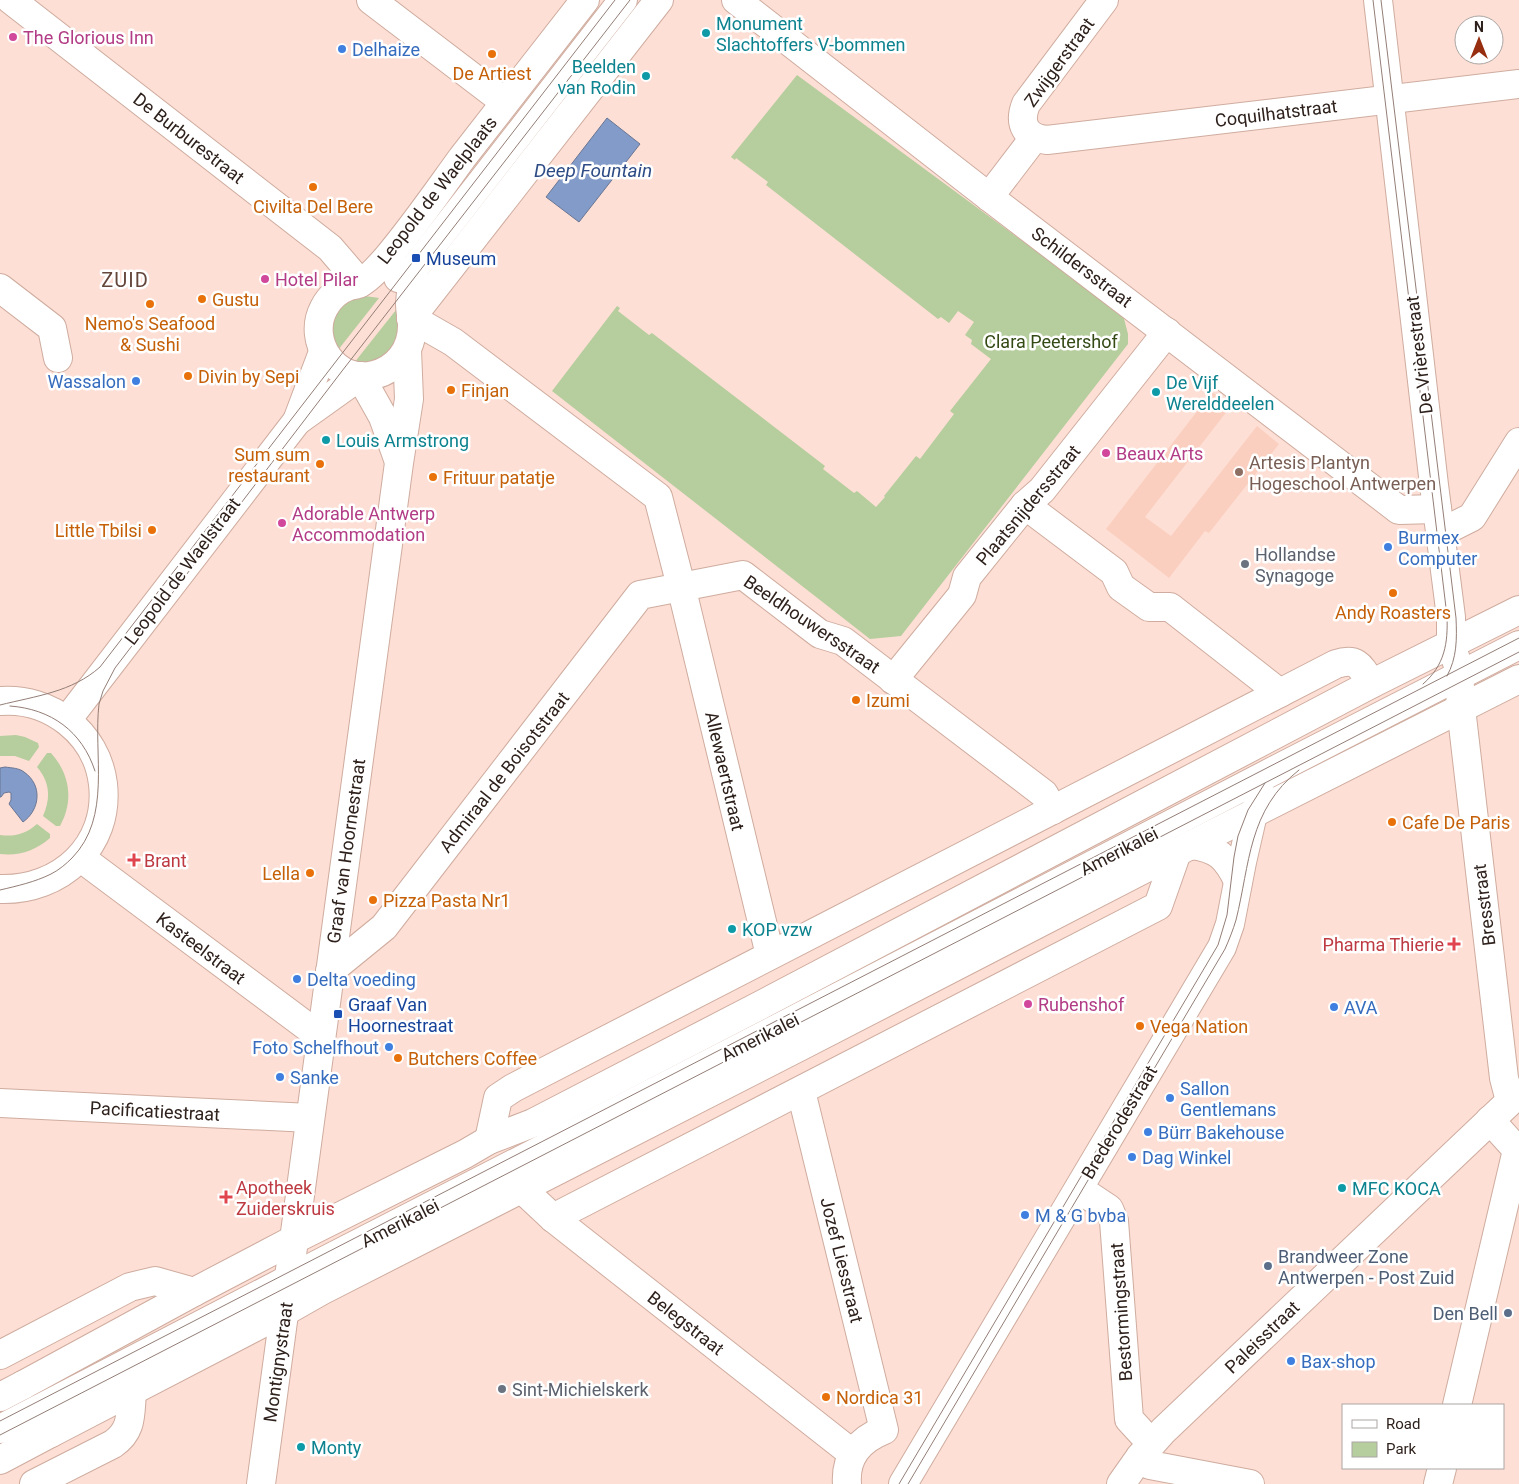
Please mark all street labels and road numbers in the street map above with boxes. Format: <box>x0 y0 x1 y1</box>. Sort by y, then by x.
street label: Zwijgerstraat <box>1020 13 1098 111</box>
street label: De Burburestraat <box>129 88 249 188</box>
street label: Coquilhatstraat <box>1214 95 1338 131</box>
street label: Leopold de Waelplaats <box>373 112 501 268</box>
street label: Schildersstraat <box>1028 222 1136 312</box>
street label: De Vrièrestraat <box>1401 295 1437 415</box>
street label: Plaatsnijdersstraat <box>972 440 1085 569</box>
street label: Leopold de Waelstraat <box>120 493 244 649</box>
street label: Beeldhouwersstraat <box>740 571 884 677</box>
street label: Admiraal de Boisotstraat <box>435 687 573 857</box>
street label: Allewaertstraat <box>701 709 749 833</box>
street label: Graaf van Hoornestraat <box>323 757 369 945</box>
street label: Amerikalei <box>1076 822 1162 880</box>
street label: Bresstraat <box>1469 863 1499 947</box>
street label: Kasteelstraat <box>152 908 250 988</box>
street label: Amerikalei <box>717 1008 803 1066</box>
street label: Brederodestraat <box>1077 1061 1161 1183</box>
street label: Pacificatiestraat <box>89 1097 221 1125</box>
street label: Amerikalei <box>357 1194 443 1252</box>
street label: Jozef Liesstraat <box>816 1195 868 1325</box>
street label: Bestormingstraat <box>1106 1242 1136 1382</box>
street label: Belegstraat <box>644 1287 728 1359</box>
street label: Paleisstraat <box>1221 1296 1304 1378</box>
street label: Montignystraat <box>259 1300 297 1423</box>

